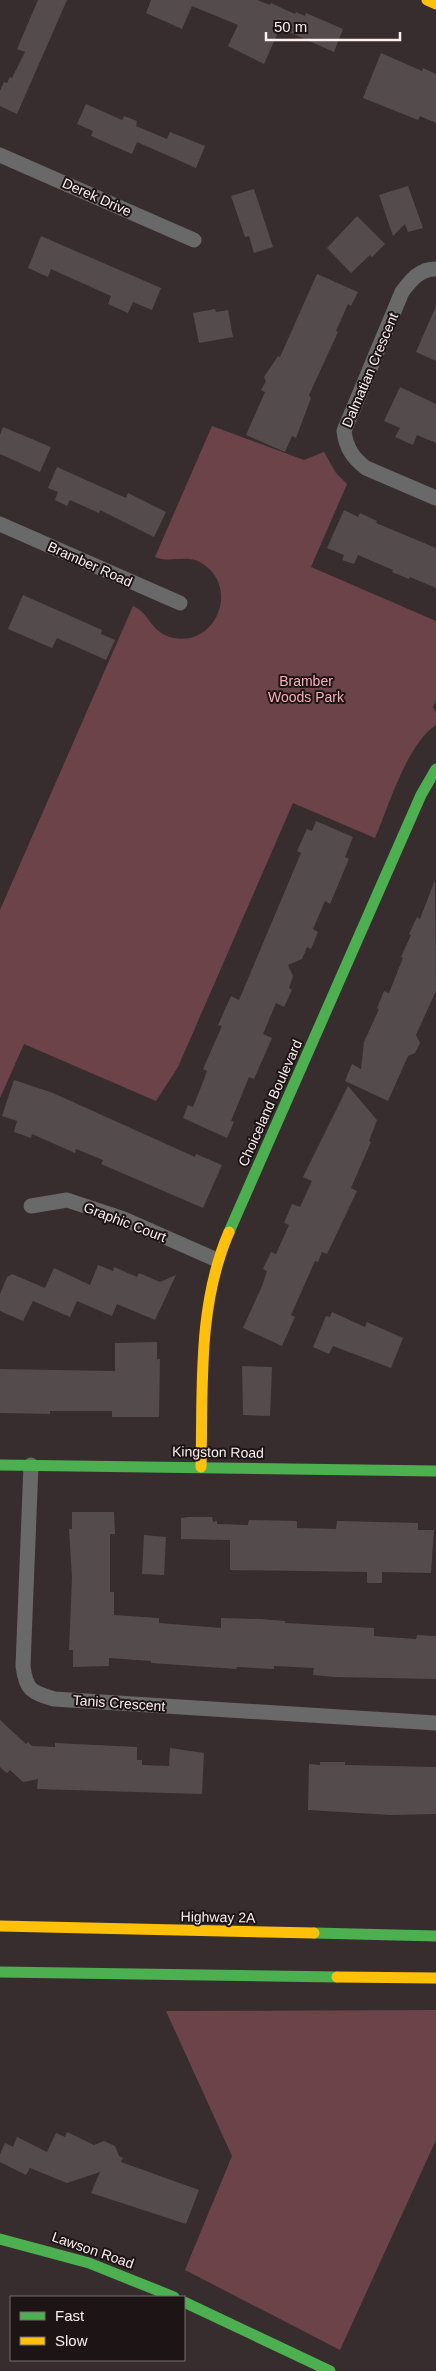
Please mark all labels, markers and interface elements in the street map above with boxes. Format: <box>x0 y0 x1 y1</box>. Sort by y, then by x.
scale bar <box>266 10 400 42</box>
text: 50 m <box>274 18 307 35</box>
street label: Derek Drive <box>60 175 134 219</box>
street label: Dalmatian Crescent <box>339 310 401 430</box>
street label: Bramber Road <box>45 538 135 590</box>
park label: Bramber Woods Park <box>268 673 345 705</box>
street label: Choiceland Boulevard <box>235 1037 305 1169</box>
street label: Graphic Court <box>81 1199 169 1245</box>
street label: Kingston Road <box>172 1443 264 1461</box>
street label: Tanis Crescent <box>72 1692 166 1714</box>
street label: Highway 2A <box>181 1908 256 1926</box>
street label: Lawson Road <box>50 2228 136 2272</box>
legend <box>10 2296 185 2361</box>
text: Fast <box>55 2307 85 2324</box>
text: Slow <box>55 2332 88 2349</box>

